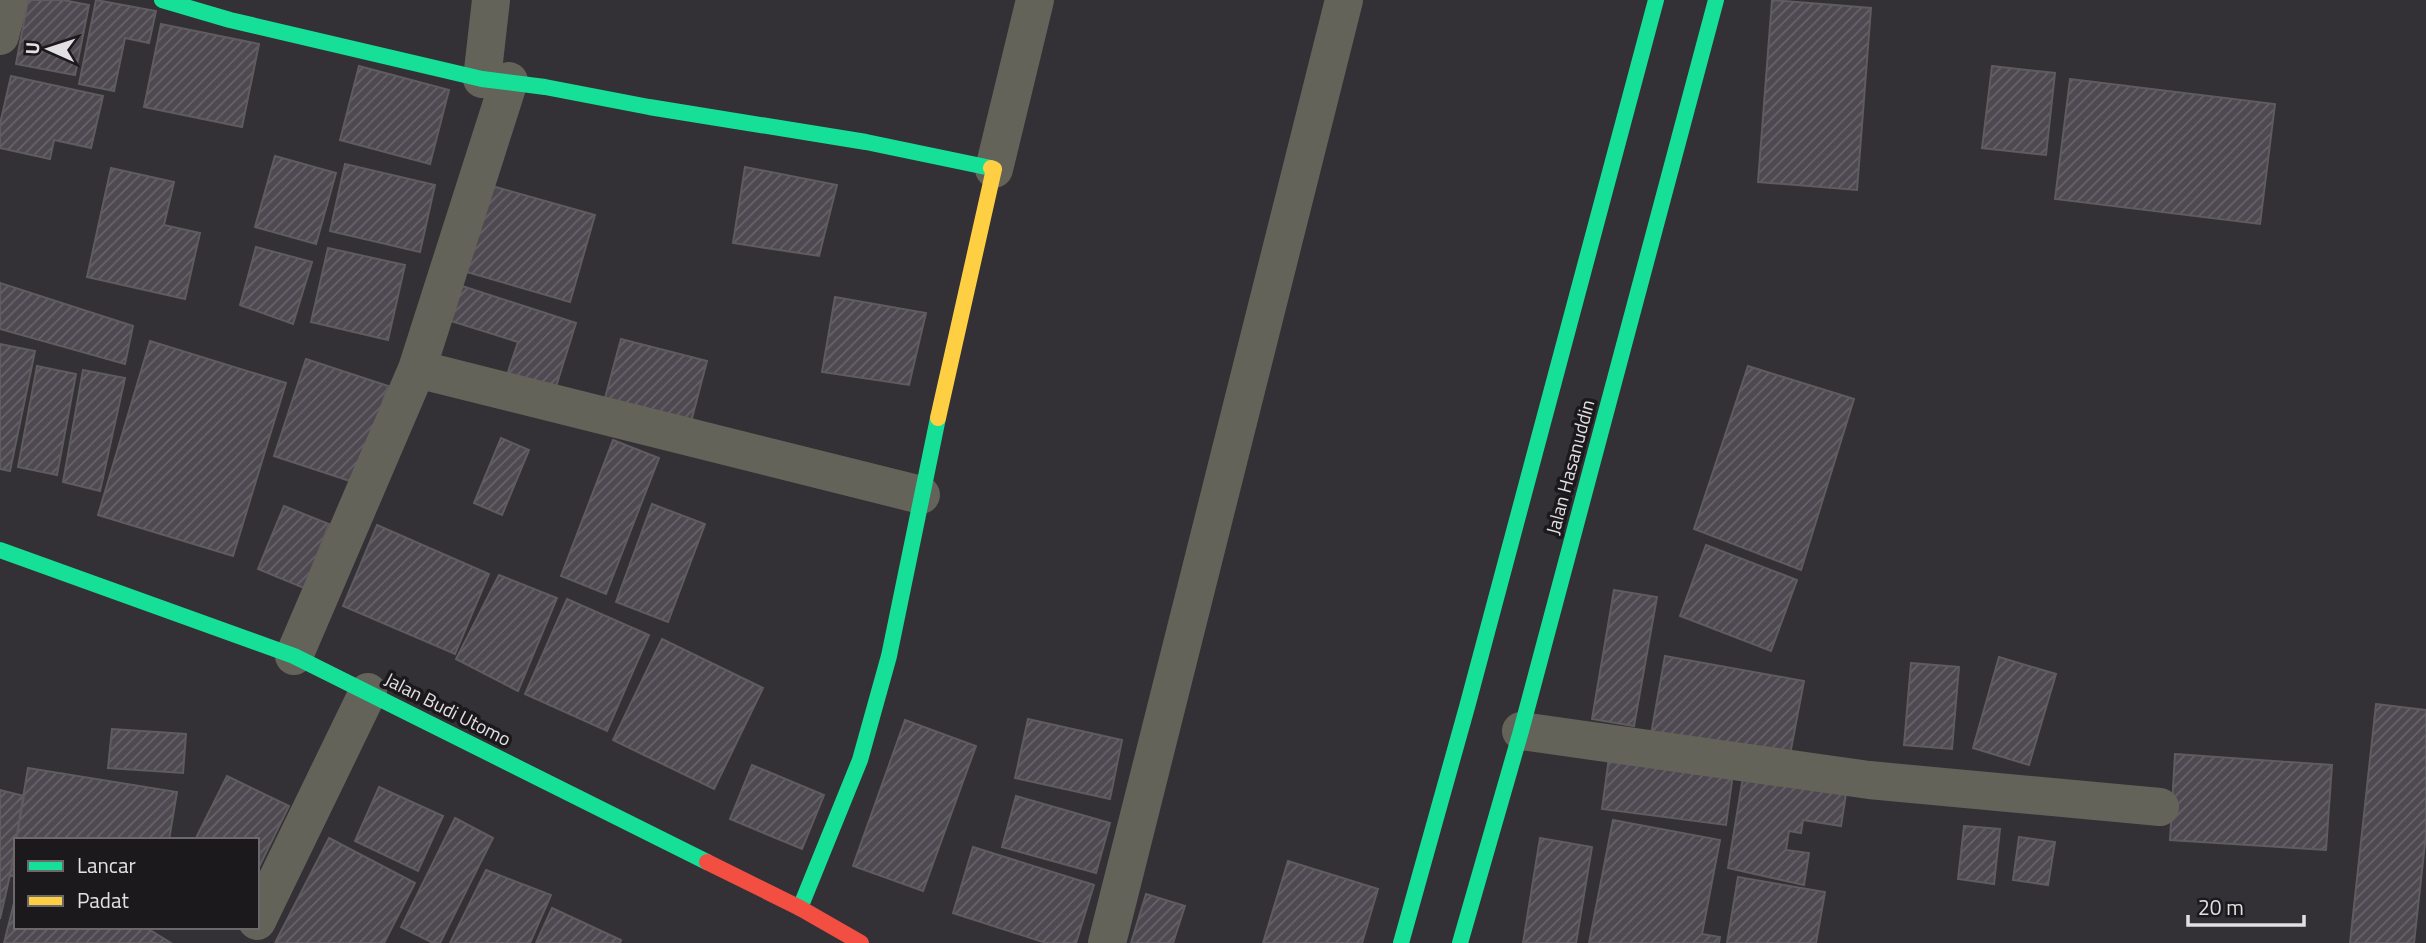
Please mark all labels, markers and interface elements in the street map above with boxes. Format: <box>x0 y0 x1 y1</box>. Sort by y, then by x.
north arrow <box>14 14 84 84</box>
text: U <box>17 41 46 55</box>
street label: Jalan Hasanuddin <box>1538 396 1601 538</box>
street label: Jalan Budi Utomo <box>380 664 516 753</box>
legend <box>14 838 259 929</box>
text: Lancar <box>77 849 136 881</box>
text: Padat <box>77 884 129 916</box>
scale bar <box>2188 884 2304 928</box>
text: 20 m <box>2198 891 2244 923</box>

